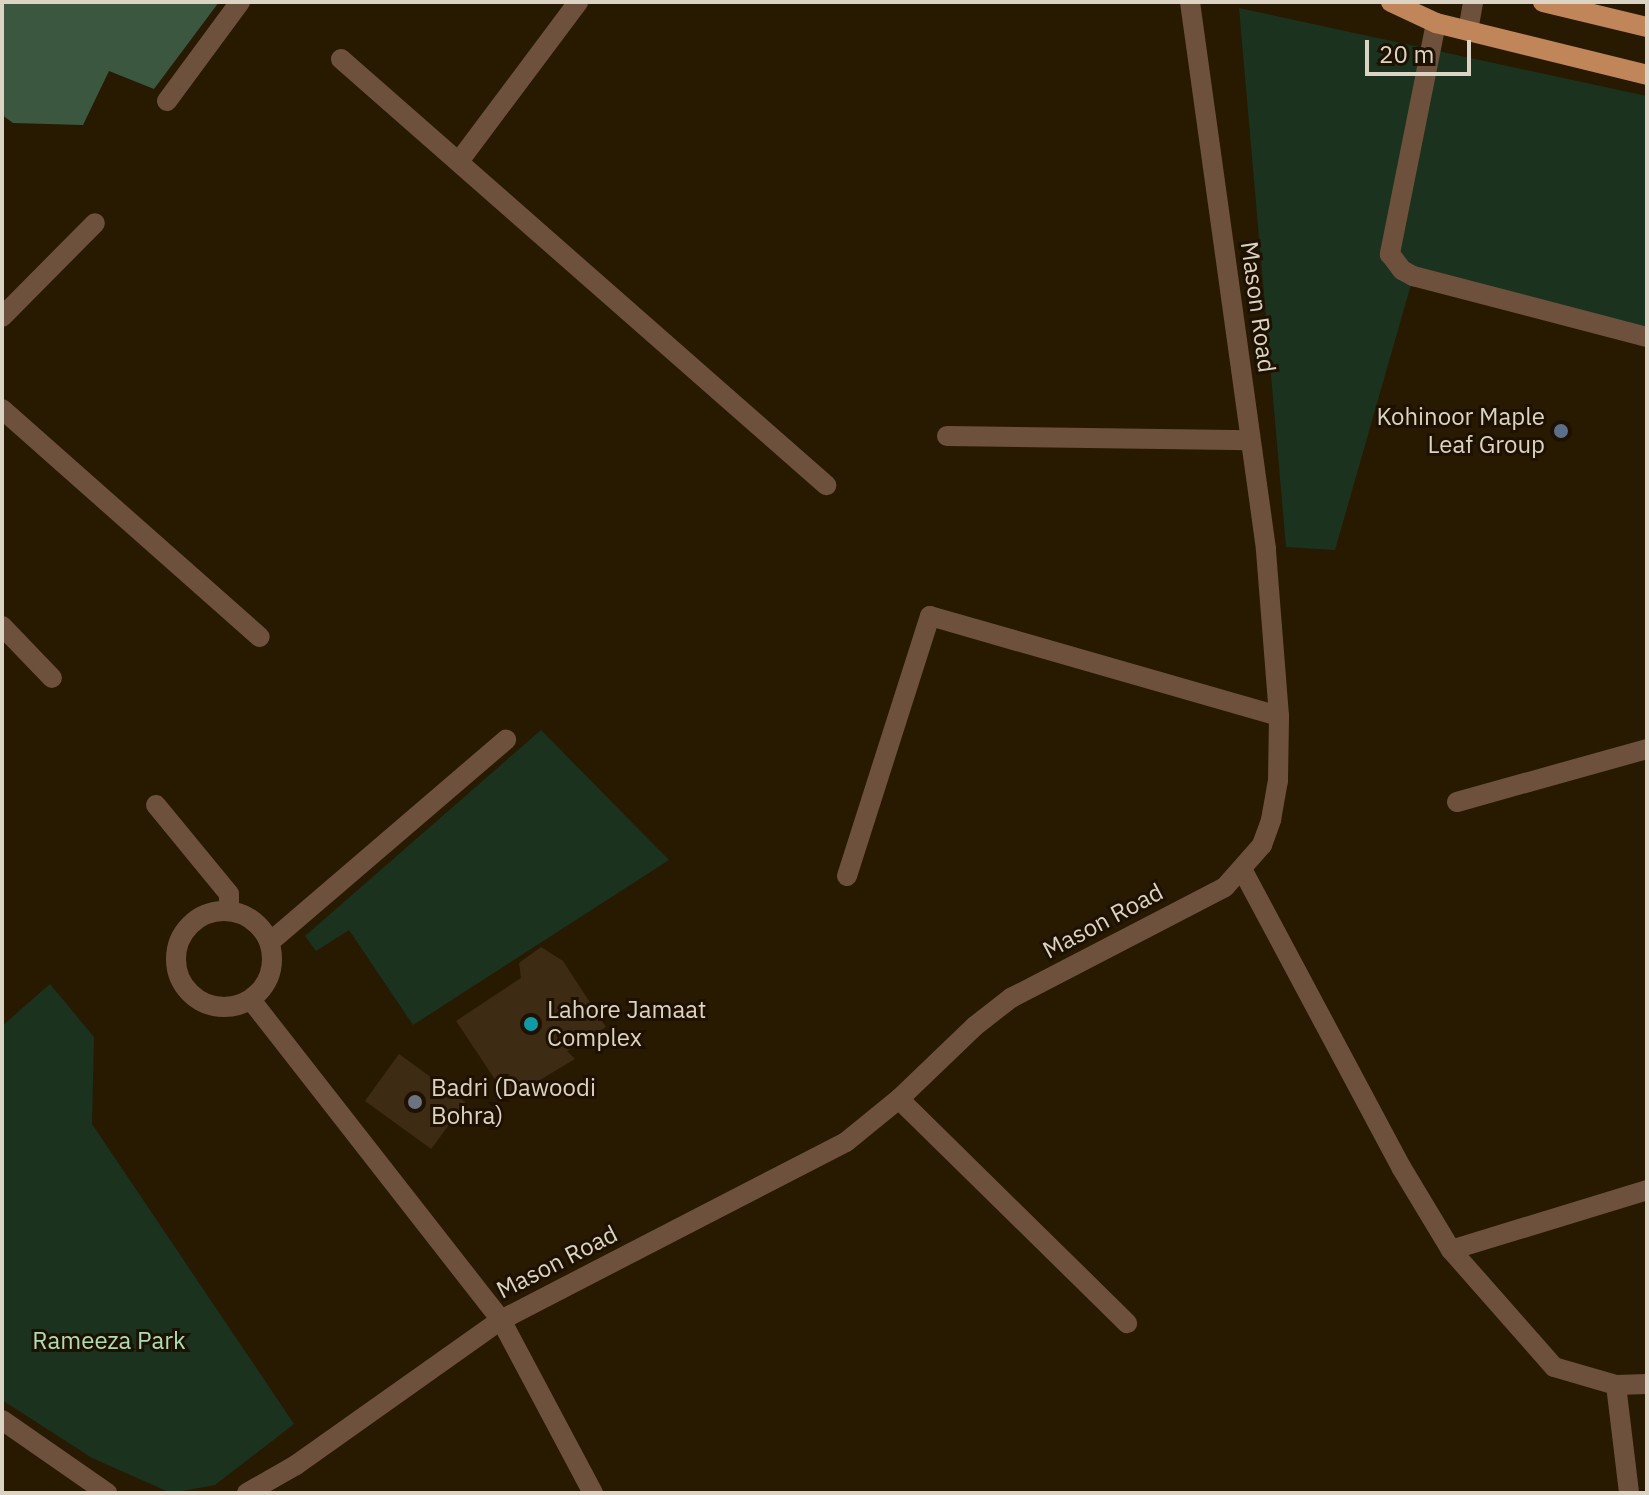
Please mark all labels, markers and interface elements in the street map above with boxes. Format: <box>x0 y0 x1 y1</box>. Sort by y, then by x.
scale bar <box>1369 24 1475 74</box>
text: 20 m <box>1379 38 1434 70</box>
street label: Mason Road <box>1235 240 1281 374</box>
place label: Kohinoor Maple Leaf Group <box>1376 403 1545 459</box>
marker: Kohinoor Maple Leaf Group <box>1552 422 1570 440</box>
street label: Mason Road <box>1038 877 1168 965</box>
place label: Lahore Jamaat Complex <box>547 996 706 1052</box>
marker: Lahore Jamaat Complex <box>522 1015 540 1033</box>
place label: Badri (Dawoodi Bohra) <box>431 1074 596 1130</box>
marker: Badri (Dawoodi Bohra) <box>406 1093 424 1111</box>
street label: Mason Road <box>492 1219 622 1305</box>
park label: Rameeza Park <box>32 1327 186 1355</box>

